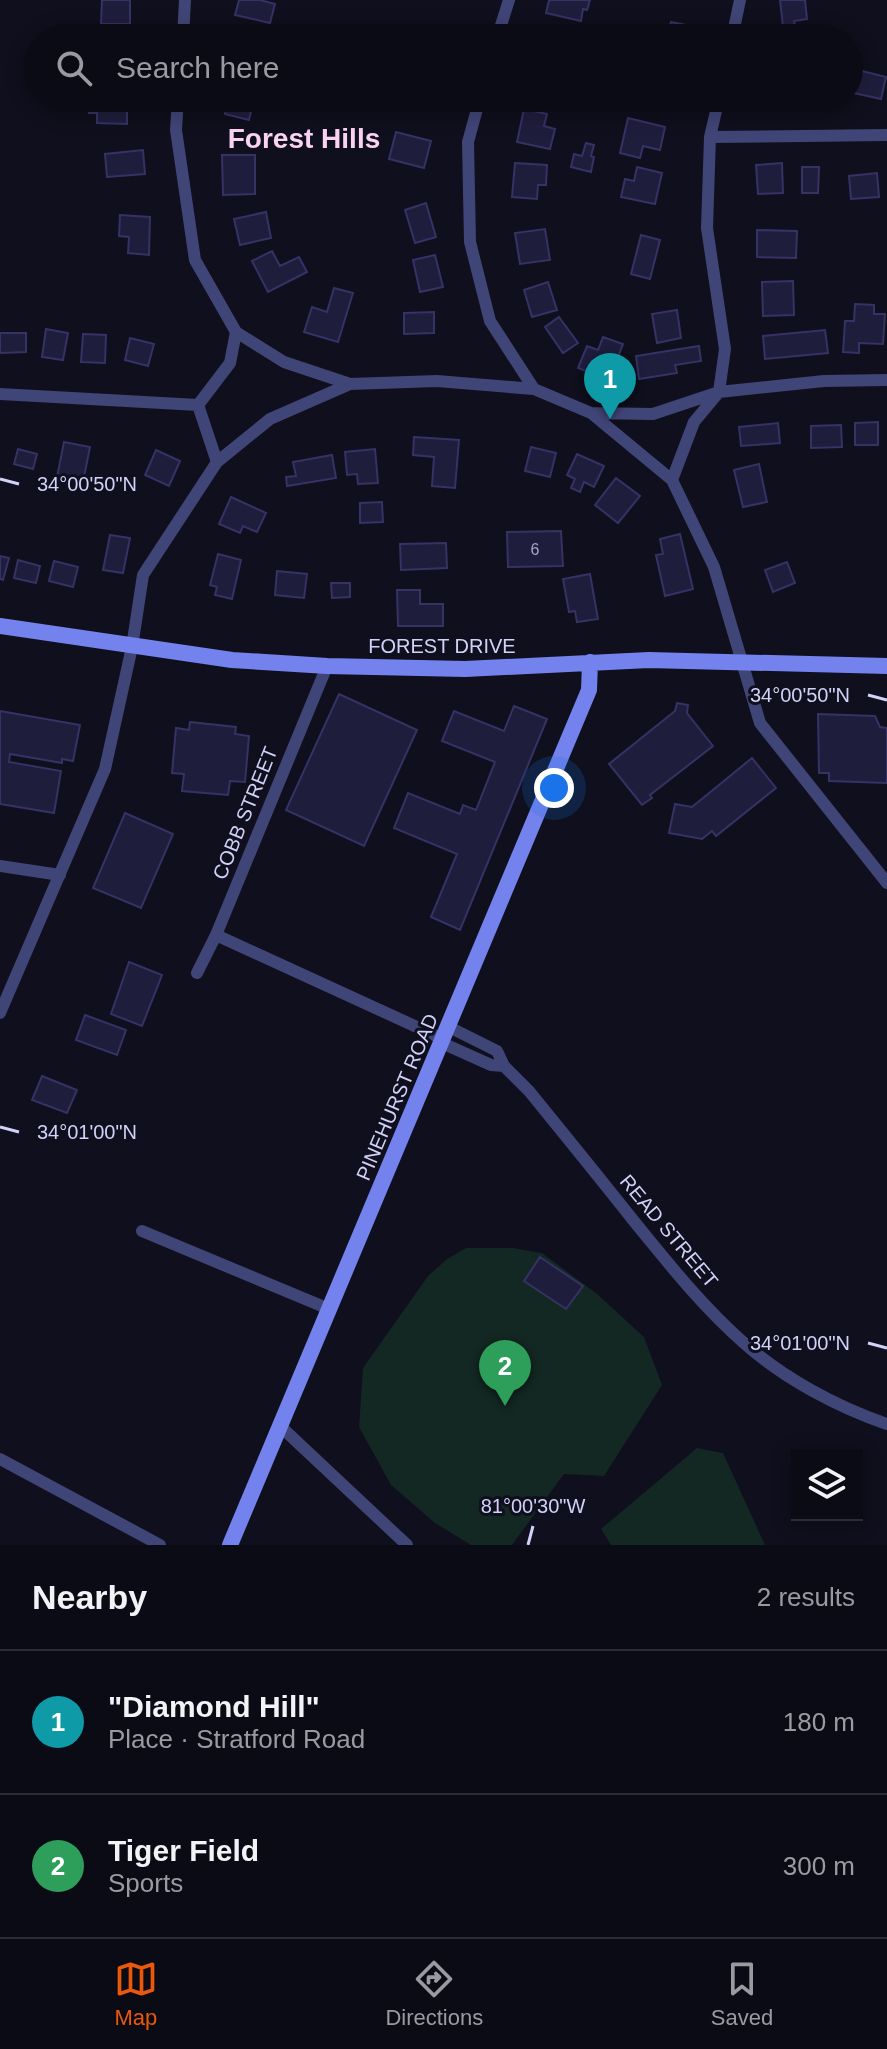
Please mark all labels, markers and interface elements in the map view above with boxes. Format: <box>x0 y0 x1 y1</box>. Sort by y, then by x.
search box <box>24 24 863 112</box>
icon: search <box>52 46 96 90</box>
text: Search here <box>116 51 279 84</box>
district label: Forest Hills <box>228 123 380 154</box>
pin: 1 <box>584 353 636 419</box>
text: 34°00'50"N <box>37 473 137 495</box>
house number: 6 <box>531 541 540 558</box>
street label: FOREST DRIVE <box>368 635 516 657</box>
text: 34°00'50"N <box>750 684 850 706</box>
street label: COBB STREET <box>208 743 282 883</box>
your location <box>534 768 574 808</box>
street label: PINEHURST ROAD <box>352 1011 442 1183</box>
text: 34°01'00"N <box>37 1121 137 1143</box>
street label: READ STREET <box>616 1170 722 1292</box>
text: 34°01'00"N <box>750 1332 850 1354</box>
pin: 2 <box>479 1340 531 1406</box>
map controls <box>791 1449 863 1521</box>
button: layers <box>791 1449 863 1521</box>
text: 81°00'30"W <box>481 1495 585 1517</box>
text: Nearby <box>32 1578 147 1616</box>
text: 2 results <box>757 1582 855 1612</box>
text: "Diamond Hill" <box>108 1690 320 1723</box>
text: 1 <box>51 1707 65 1737</box>
text: 180 m <box>783 1707 855 1737</box>
text: Place · Stratford Road <box>108 1724 365 1754</box>
text: Tiger Field <box>108 1834 259 1867</box>
text: 2 <box>51 1851 65 1881</box>
text: 300 m <box>783 1851 855 1881</box>
text: Sports <box>108 1868 183 1898</box>
tab: Map <box>114 1957 158 2031</box>
tab: Directions <box>385 1957 483 2031</box>
tab: Saved <box>711 1957 773 2031</box>

